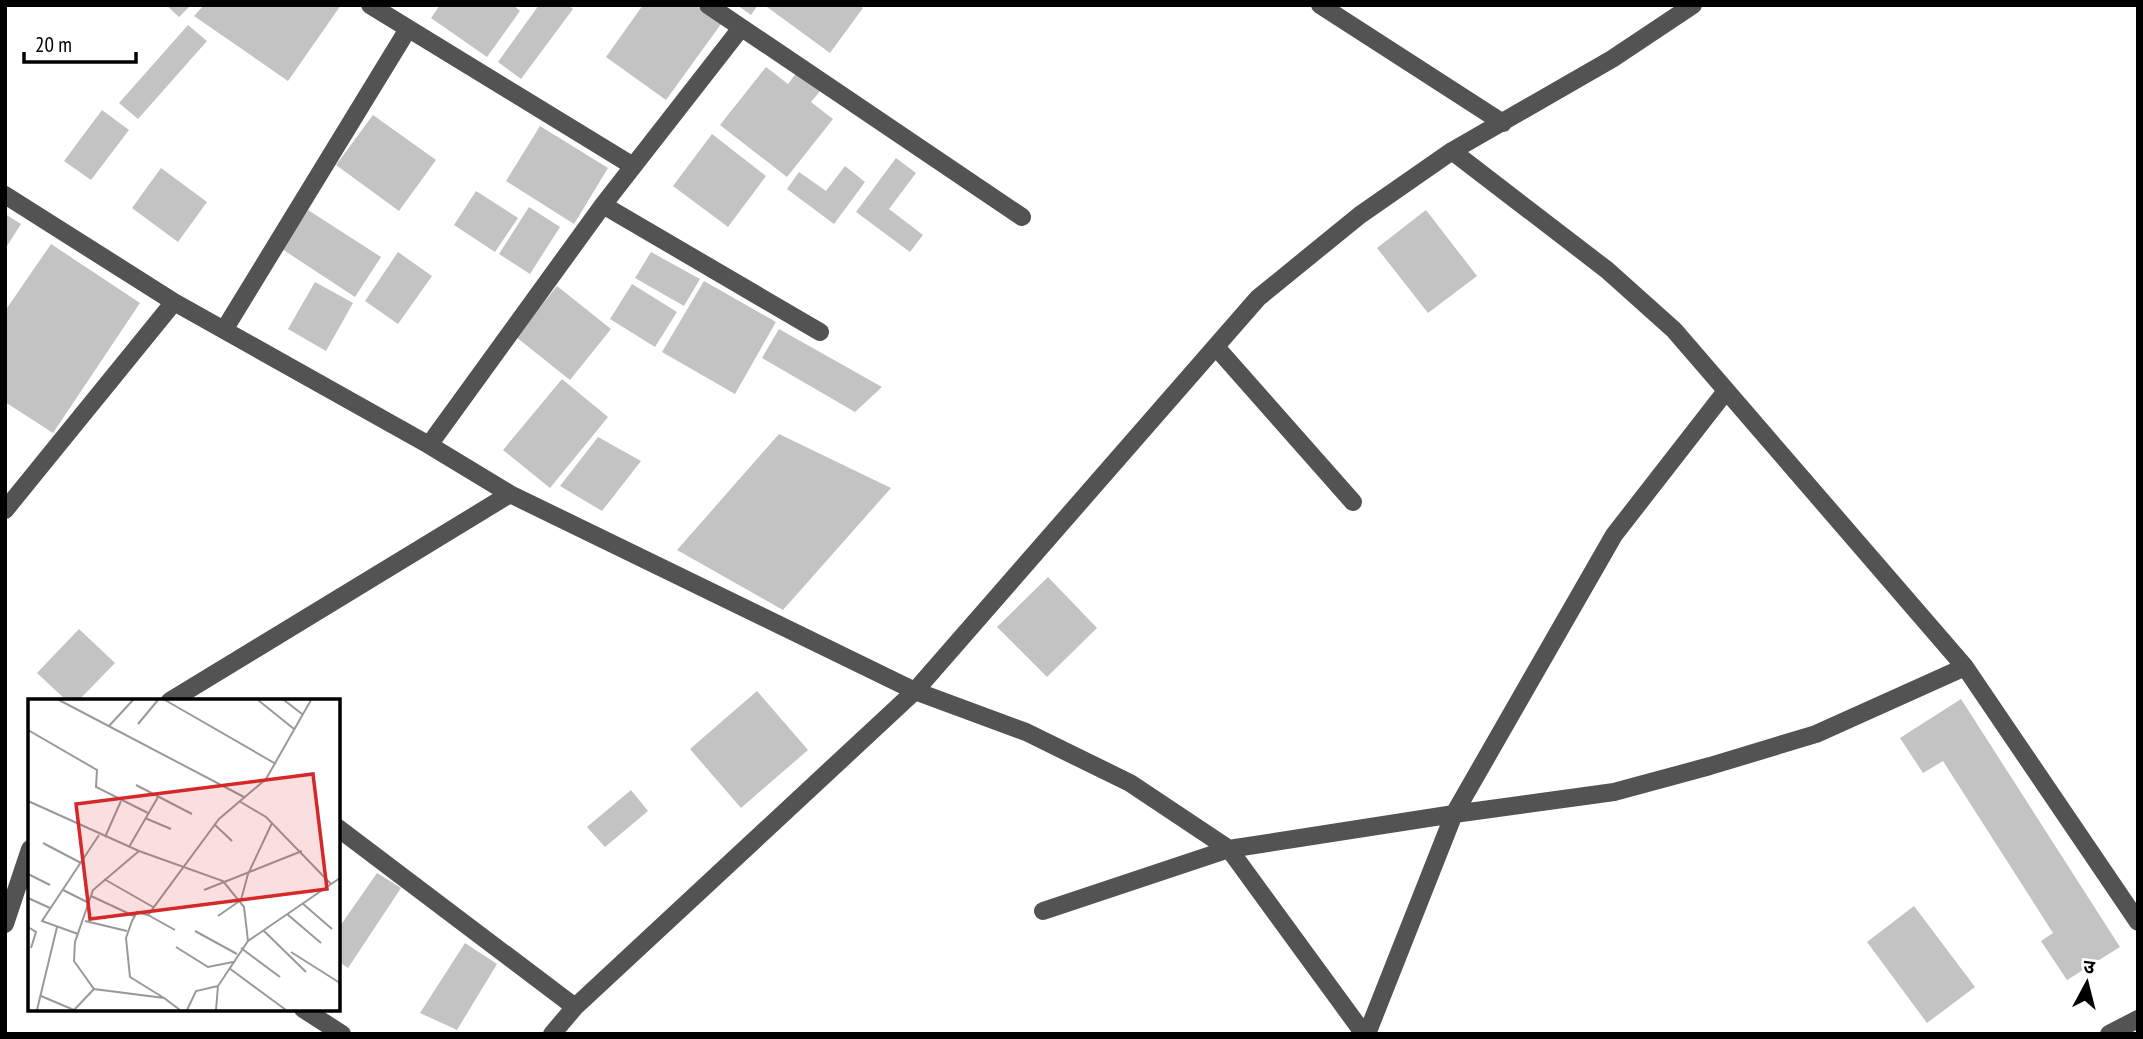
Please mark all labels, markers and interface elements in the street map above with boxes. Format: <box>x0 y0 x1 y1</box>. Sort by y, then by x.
scale bar <box>24 21 136 65</box>
text: 20 m <box>35 31 72 58</box>
inset map <box>28 699 340 1011</box>
north arrow <box>2052 948 2122 1018</box>
text: उ <box>2082 954 2097 979</box>

